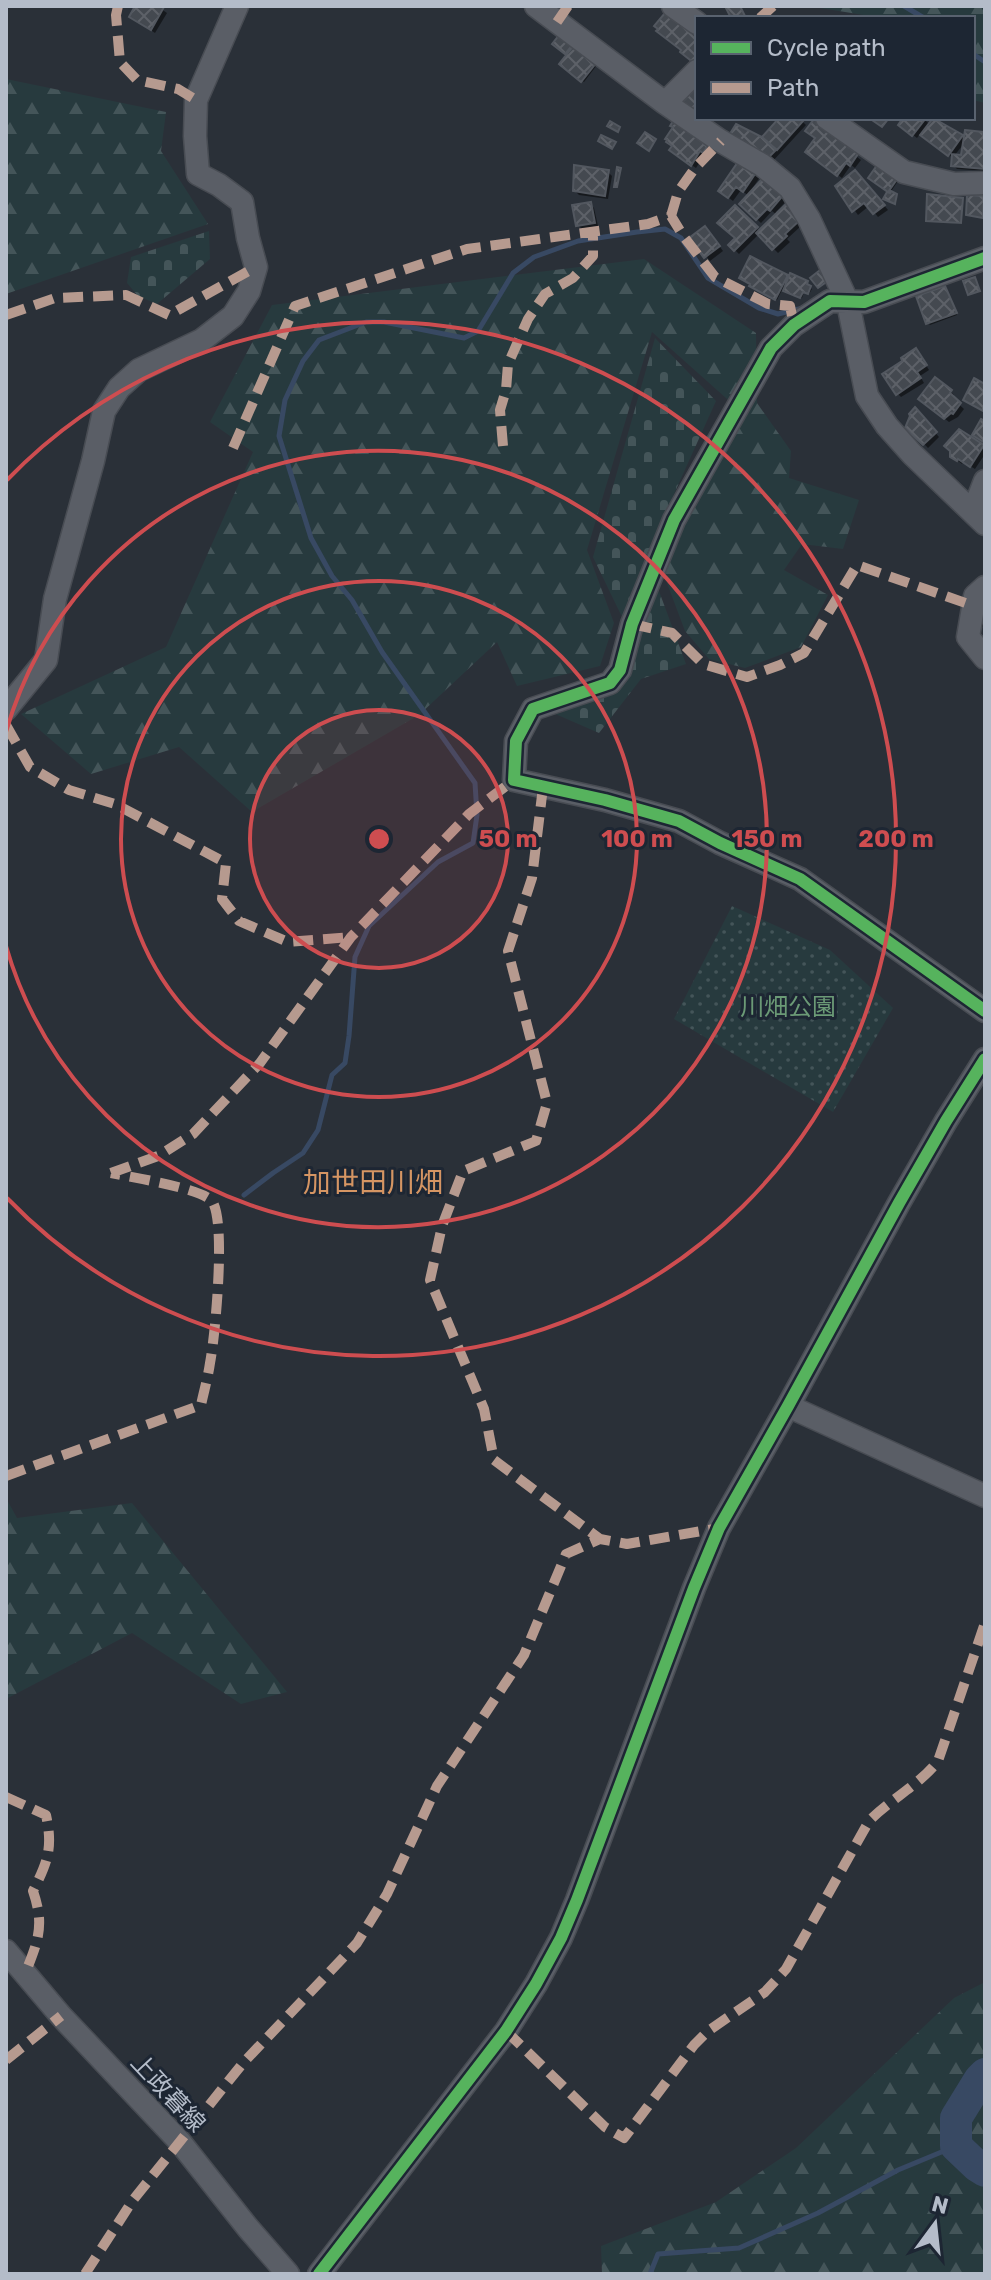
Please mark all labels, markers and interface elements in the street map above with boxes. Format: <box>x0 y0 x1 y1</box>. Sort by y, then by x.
legend <box>695 16 975 120</box>
text: Cycle path <box>767 34 886 62</box>
text: Path <box>767 74 819 102</box>
centre of rings <box>365 825 393 853</box>
text: 50 m <box>479 825 537 853</box>
text: 100 m <box>601 825 673 853</box>
text: 150 m <box>732 825 802 853</box>
text: 200 m <box>858 825 934 853</box>
park label: 川畑公園 <box>740 993 836 1021</box>
district label: 加世田川畑 <box>303 1166 443 1199</box>
street label: 上政暮線 <box>125 2048 211 2138</box>
north arrow <box>895 2184 975 2264</box>
text: N <box>929 2190 951 2220</box>

